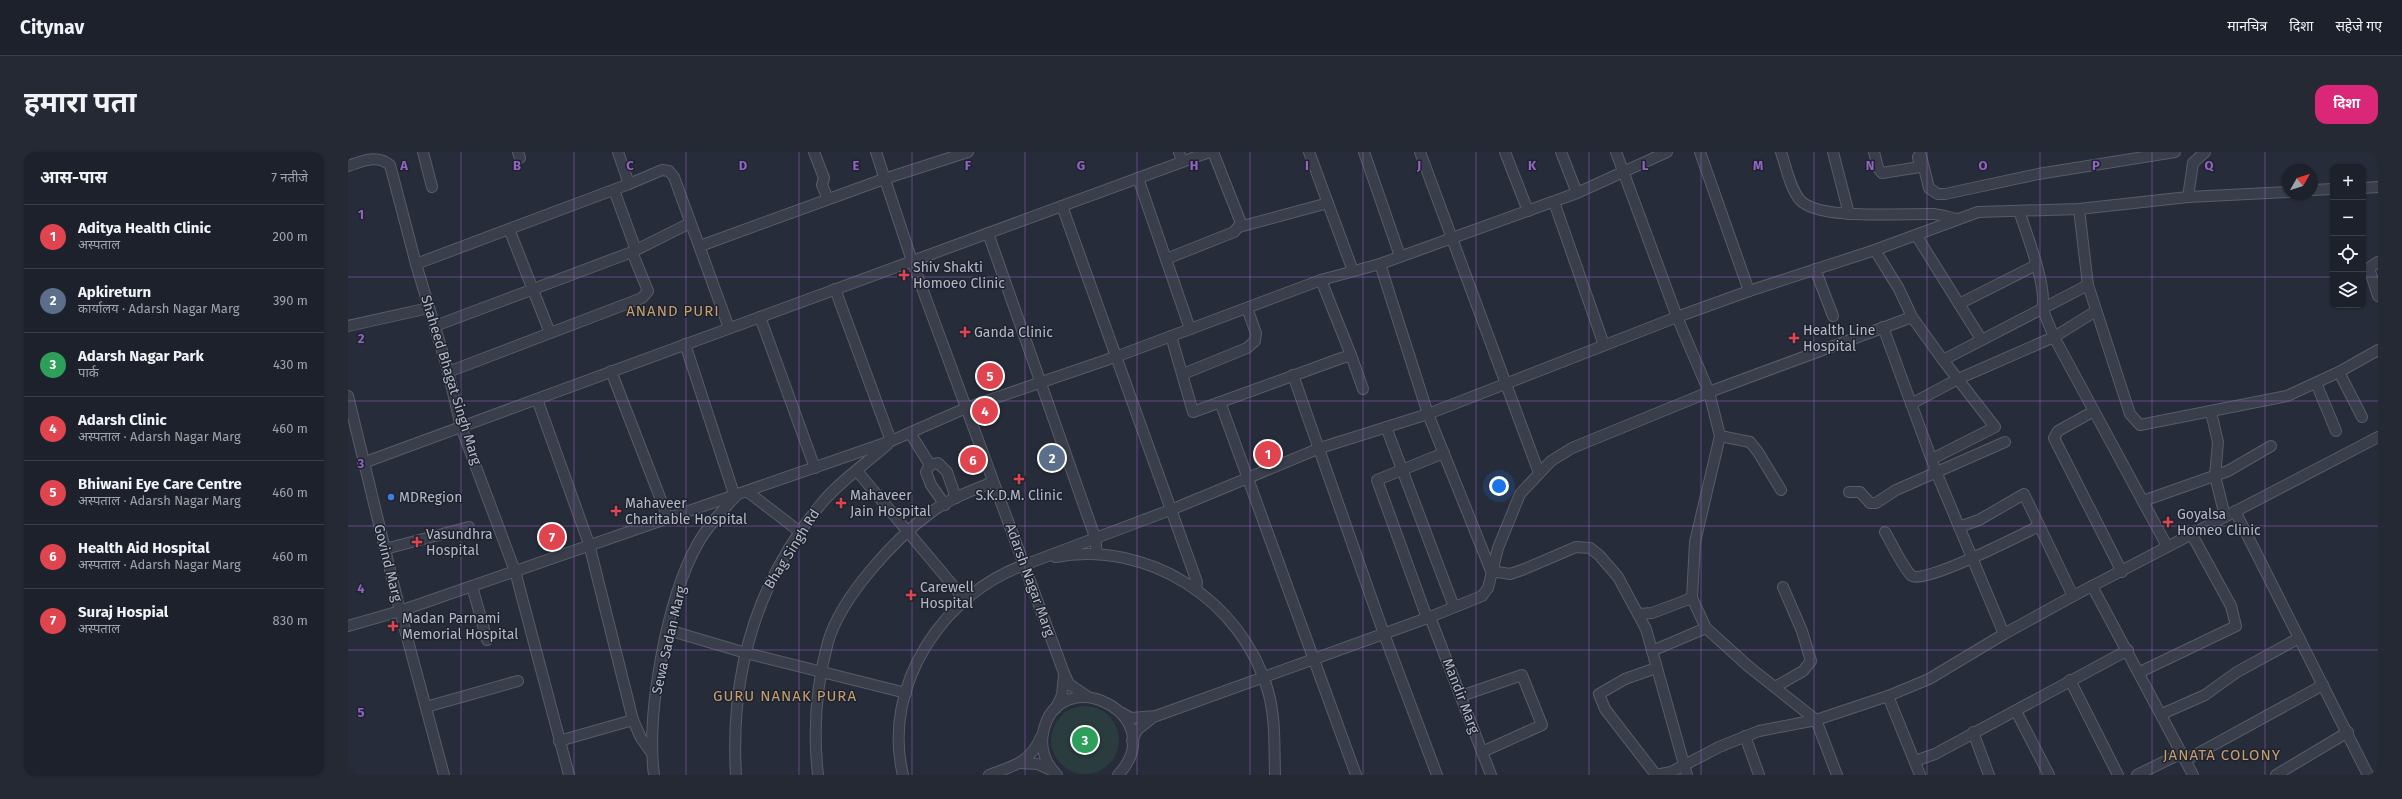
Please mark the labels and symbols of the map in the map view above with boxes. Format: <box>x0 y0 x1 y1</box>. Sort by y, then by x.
text: A <box>399 158 408 173</box>
text: B <box>513 158 521 173</box>
text: C <box>626 158 634 173</box>
text: D <box>739 158 748 173</box>
text: E <box>853 158 860 173</box>
text: F <box>965 158 972 173</box>
text: G <box>1077 158 1085 173</box>
text: H <box>1190 158 1198 173</box>
text: I <box>1305 158 1309 173</box>
text: J <box>1416 158 1421 173</box>
text: K <box>1528 158 1537 173</box>
text: L <box>1642 158 1649 173</box>
text: M <box>1753 158 1763 173</box>
text: N <box>1866 158 1874 173</box>
text: O <box>1979 158 1988 173</box>
text: P <box>2092 158 2100 173</box>
text: Q <box>2205 158 2215 173</box>
north arrow <box>2282 164 2318 200</box>
text: 1 <box>358 207 364 222</box>
place label: Shiv Shakti Homoeo Clinic <box>913 259 1005 292</box>
marker: Shiv Shakti Homoeo Clinic <box>898 269 910 281</box>
street label: Shaheed Bhagat Singh Marg <box>417 293 485 468</box>
district label: ANAND PURI <box>626 302 720 320</box>
place label: Health Line Hospital <box>1803 322 1875 355</box>
place label: Ganda Clinic <box>974 324 1053 341</box>
marker: Ganda Clinic <box>959 326 971 338</box>
text: 2 <box>358 331 365 346</box>
marker: Health Line Hospital <box>1788 332 1800 344</box>
pin: 5 <box>977 361 1003 391</box>
pin: 4 <box>972 396 998 426</box>
pin: 1 <box>1255 439 1281 469</box>
pin: 2 <box>1039 443 1065 473</box>
pin: 6 <box>960 445 986 475</box>
text: 3 <box>357 456 365 471</box>
marker: S.K.D.M. Clinic <box>1013 473 1025 485</box>
your location <box>1489 476 1509 496</box>
place label: Mahaveer Jain Hospital <box>850 487 931 520</box>
place label: S.K.D.M. Clinic <box>975 487 1063 504</box>
place label: MDRegion <box>399 489 462 506</box>
marker: MDRegion <box>386 492 396 502</box>
place label: Mahaveer Charitable Hospital <box>625 495 747 528</box>
marker: Mahaveer Jain Hospital <box>835 497 847 509</box>
marker: Mahaveer Charitable Hospital <box>610 505 622 517</box>
street label: Bhag Singh Rd <box>761 506 823 592</box>
place label: Goyalsa Homeo Clinic <box>2177 506 2261 539</box>
marker: Goyalsa Homeo Clinic <box>2162 516 2174 528</box>
street label: Adarsh Nagar Marg <box>1002 521 1059 640</box>
pin: 7 <box>539 522 565 552</box>
street label: Govind Marg <box>370 523 406 604</box>
place label: Vasundhra Hospital <box>426 526 493 559</box>
marker: Vasundhra Hospital <box>411 536 423 548</box>
place label: Carewell Hospital <box>920 579 974 612</box>
text: 4 <box>357 581 365 596</box>
street label: Sewa Sadan Marg <box>648 584 690 696</box>
marker: Carewell Hospital <box>905 589 917 601</box>
place label: Madan Parnami Memorial Hospital <box>402 610 518 643</box>
marker: Madan Parnami Memorial Hospital <box>387 620 399 632</box>
street label: Mandir Marg <box>1439 656 1483 737</box>
district label: GURU NANAK PURA <box>713 687 857 705</box>
text: 5 <box>358 705 365 720</box>
pin: 3 <box>1072 725 1098 755</box>
district label: JANATA COLONY <box>2163 746 2281 764</box>

